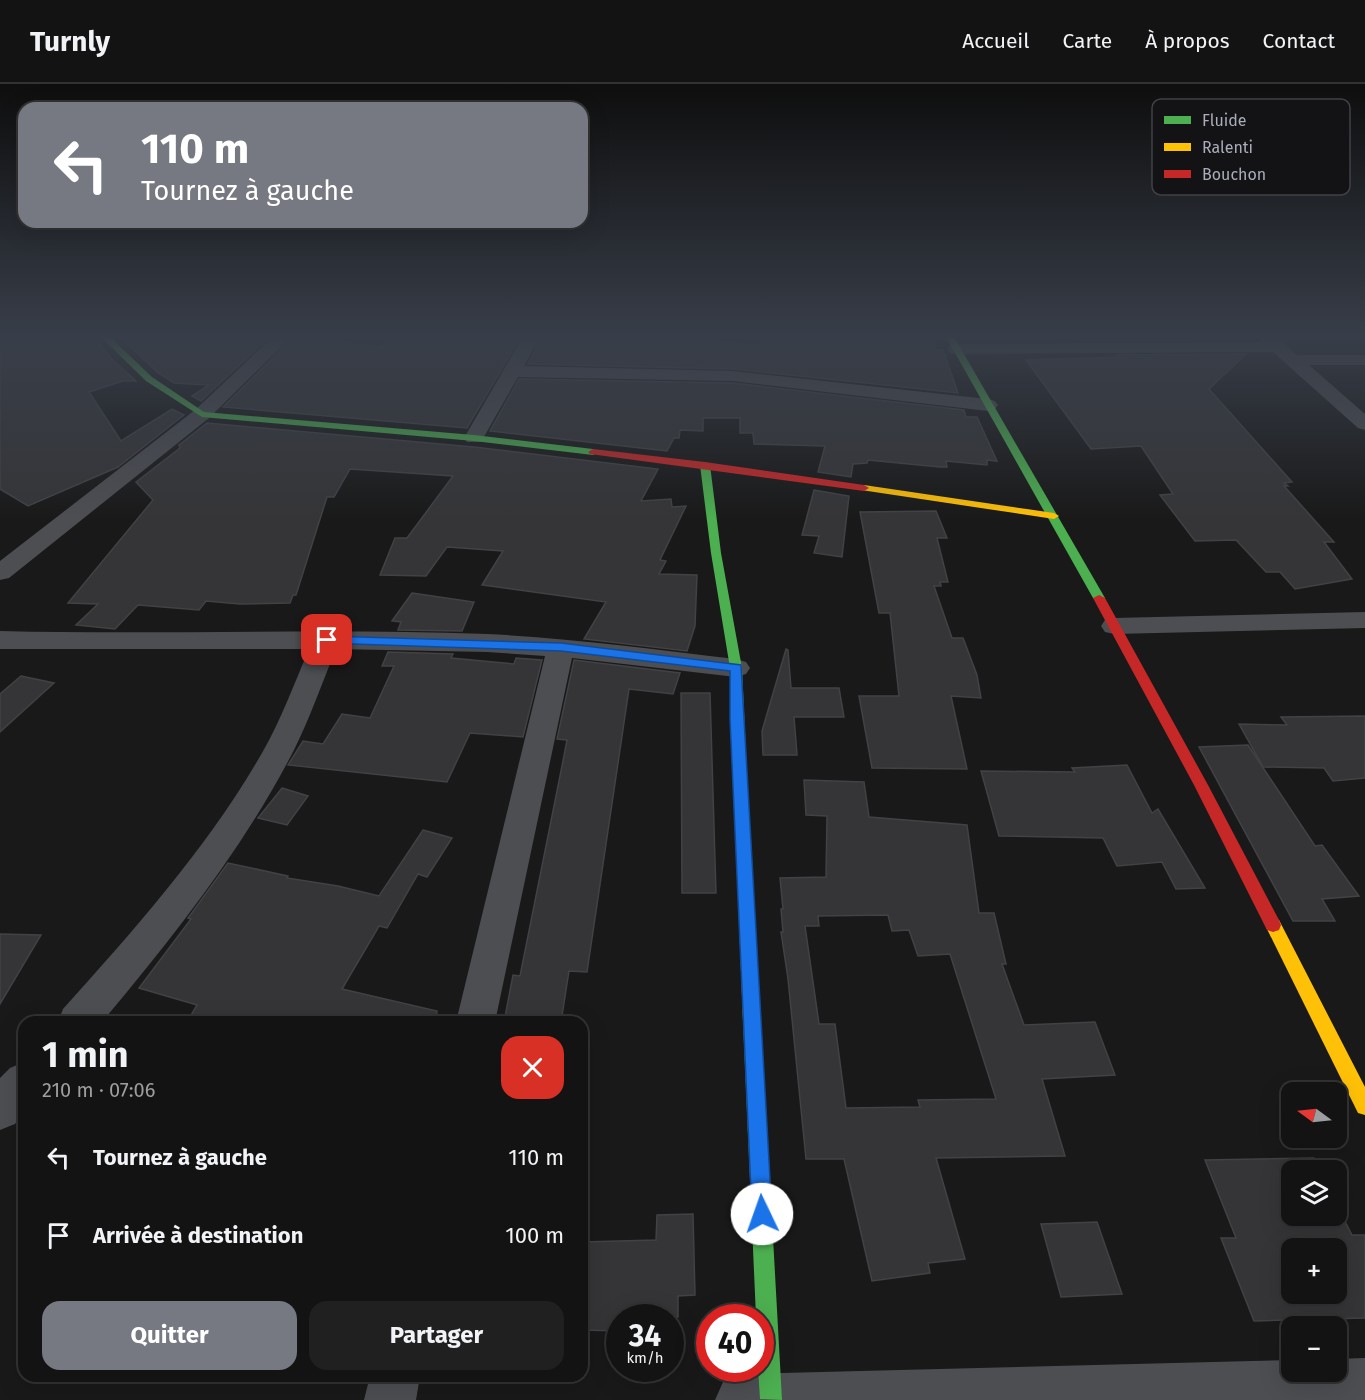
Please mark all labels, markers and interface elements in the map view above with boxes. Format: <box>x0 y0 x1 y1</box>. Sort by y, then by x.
text: Turnly <box>30 25 110 58</box>
text: Accueil <box>962 28 1029 54</box>
text: Carte <box>1062 28 1112 54</box>
text: À propos <box>1145 28 1230 54</box>
text: Contact <box>1263 28 1335 54</box>
legend <box>1152 99 1350 195</box>
text: Fluide <box>1202 111 1247 130</box>
text: 110 m <box>141 124 249 174</box>
icon: left <box>42 126 120 204</box>
text: Ralenti <box>1202 138 1253 157</box>
text: Bouchon <box>1202 165 1266 184</box>
text: Tournez à gauche <box>141 175 354 207</box>
pin <box>301 614 352 665</box>
icon: arrive <box>310 623 343 656</box>
text: 1 min <box>42 1033 129 1077</box>
button: close <box>501 1036 564 1099</box>
text: 210 m · 07:06 <box>42 1078 155 1102</box>
north arrow <box>1281 1082 1347 1148</box>
map controls <box>1281 1082 1347 1382</box>
icon: left <box>42 1141 75 1174</box>
text: Tournez à gauche <box>93 1144 267 1171</box>
text: 110 m <box>508 1144 564 1171</box>
button: layers <box>1281 1160 1347 1226</box>
position arrow <box>730 1182 794 1246</box>
icon: arrive <box>42 1219 75 1252</box>
text: Arrivée à destination <box>93 1222 303 1249</box>
text: 100 m <box>505 1222 564 1249</box>
button: + <box>1281 1238 1347 1304</box>
button: Quitter <box>42 1301 297 1370</box>
button: Partager <box>309 1301 564 1370</box>
speed limit sign: 40 <box>696 1304 774 1382</box>
button: − <box>1281 1316 1347 1382</box>
text: 34 <box>629 1318 661 1354</box>
text: km/h <box>626 1349 664 1367</box>

